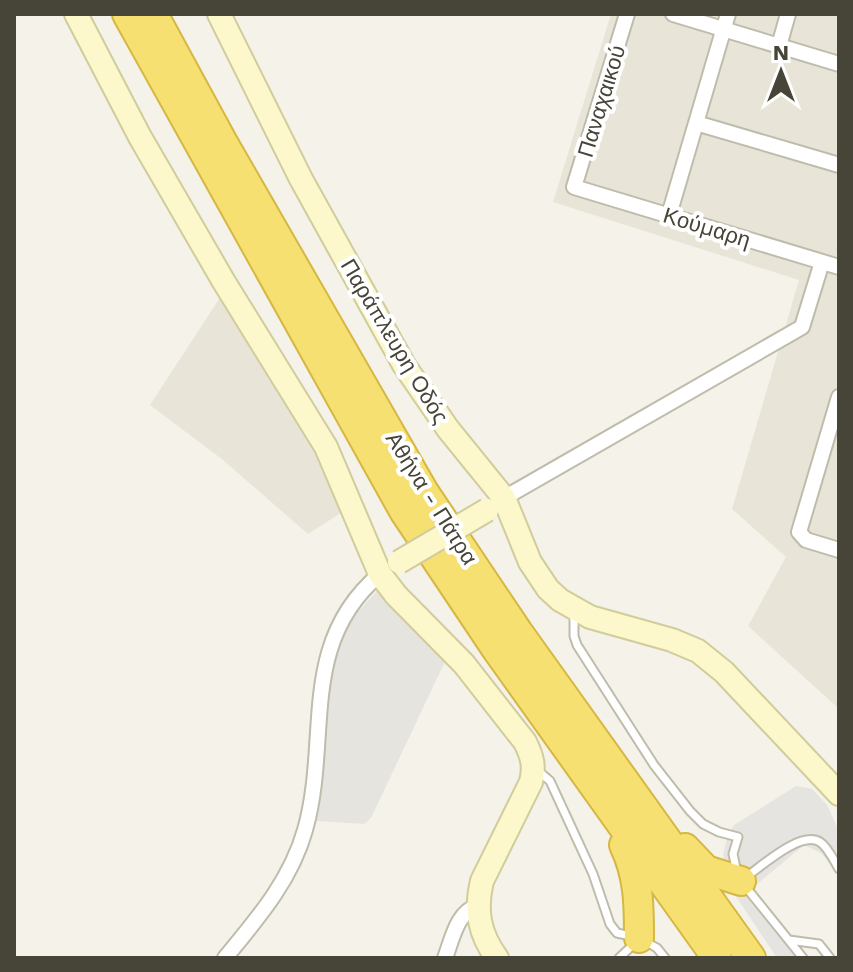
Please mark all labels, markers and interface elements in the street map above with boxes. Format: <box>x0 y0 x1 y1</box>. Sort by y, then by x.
north arrow <box>741 32 821 112</box>
text: N <box>773 40 789 65</box>
street label: Παναχαικού <box>573 42 630 160</box>
street label: Κούμαρη <box>660 202 753 253</box>
street label: Παράπλευρη Οδός <box>336 255 454 428</box>
street label: Αθήνα - Πάτρα <box>381 427 482 569</box>

